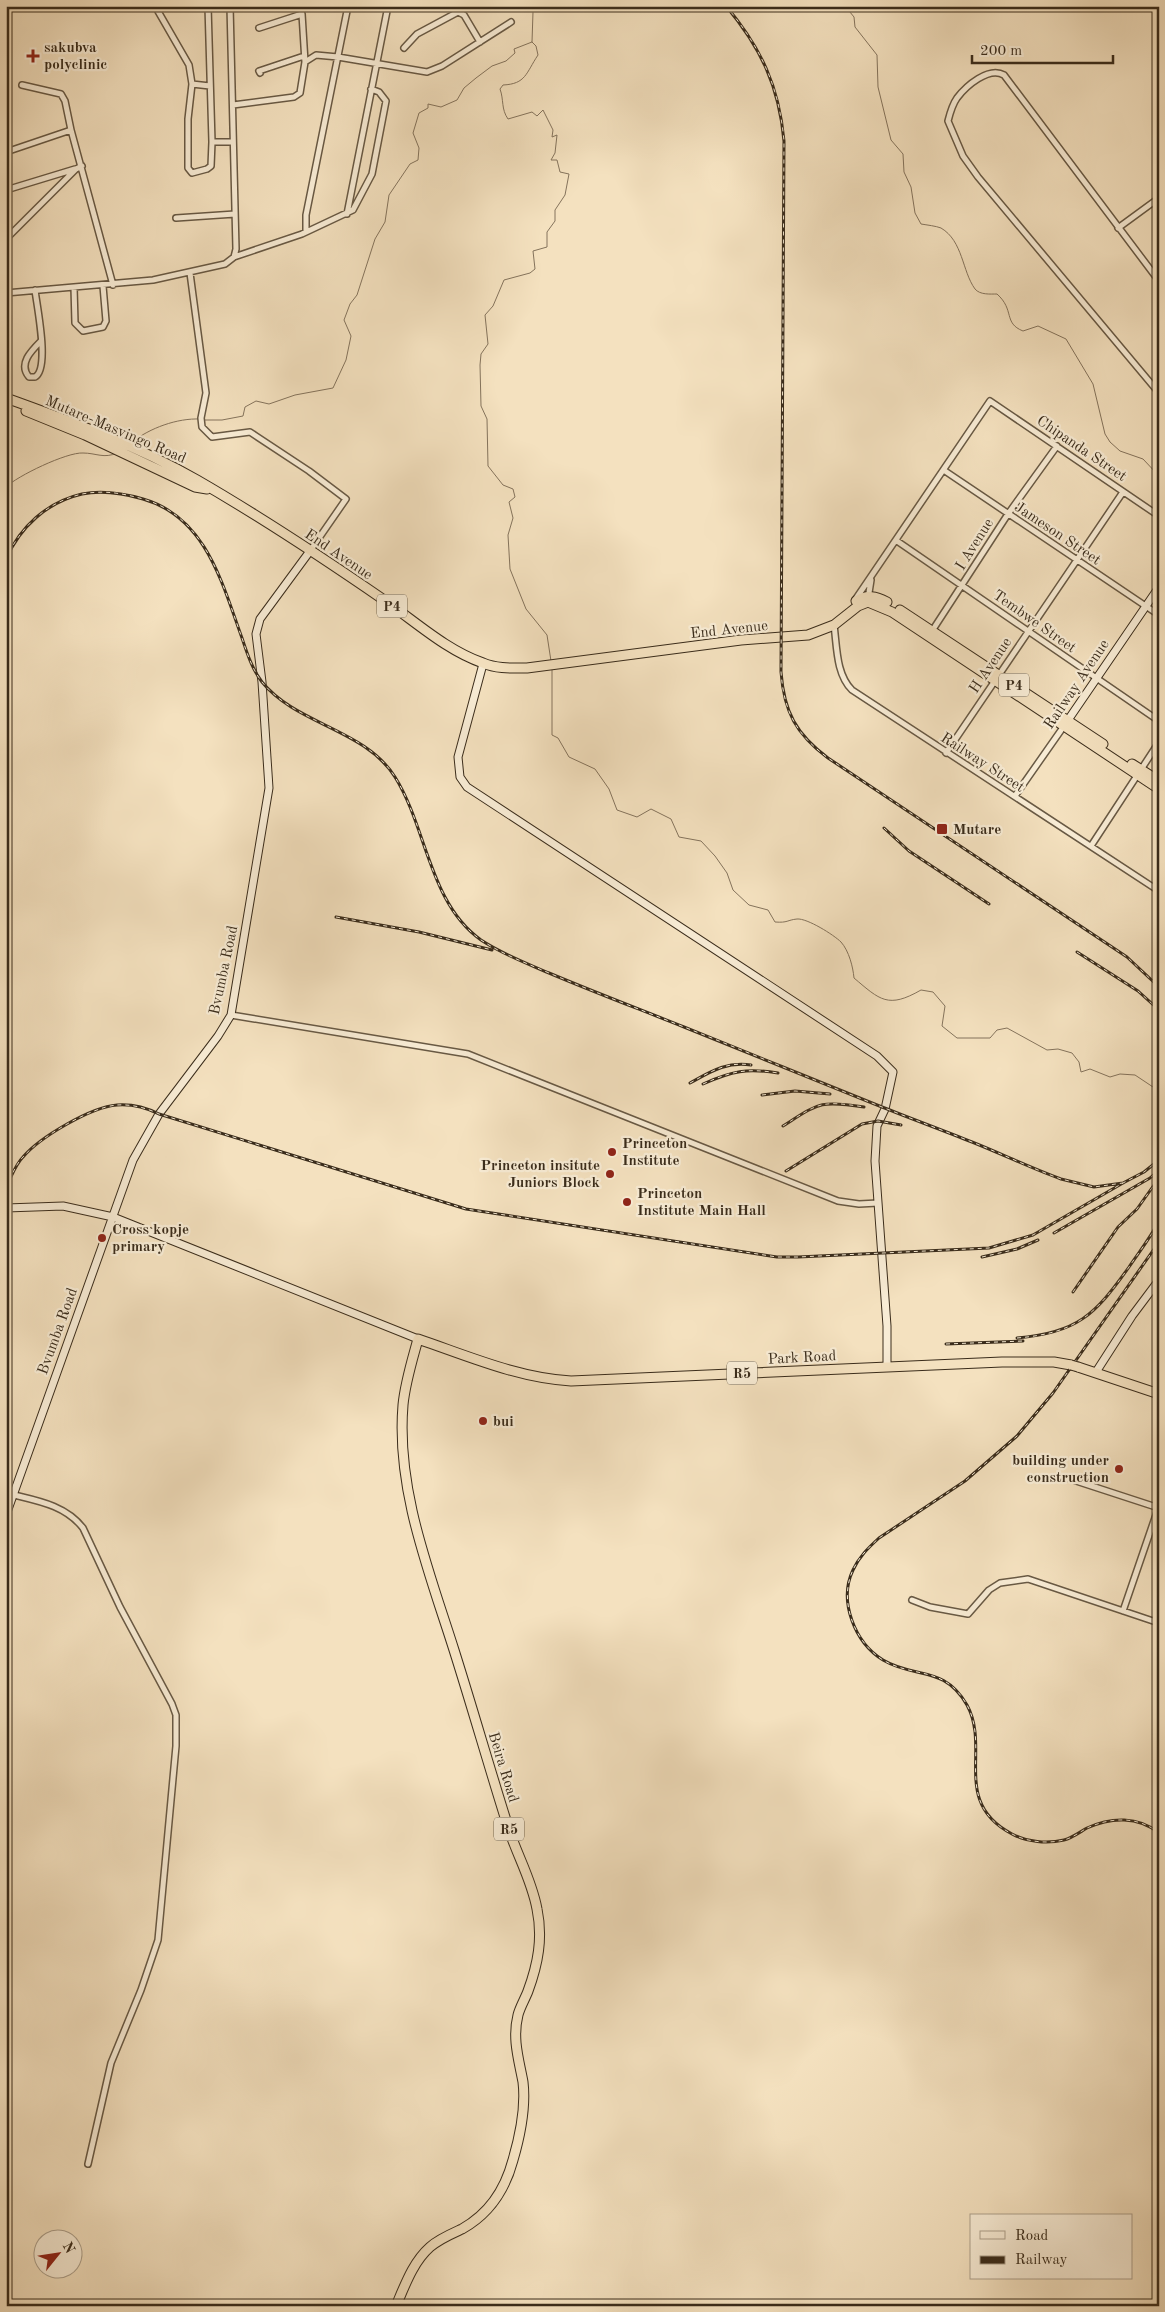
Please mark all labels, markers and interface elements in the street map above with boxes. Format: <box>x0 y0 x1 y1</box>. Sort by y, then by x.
scale bar <box>972 32 1114 64</box>
place label: sakubva polyclinic <box>44 41 107 73</box>
text: 200 m <box>980 44 1022 59</box>
marker: sakubva polyclinic <box>26 49 40 63</box>
street label: Mutare-Masvingo Road <box>43 394 188 467</box>
street label: Chipanda Street <box>1034 414 1129 485</box>
street label: Jameson Street <box>1011 500 1103 569</box>
street label: I Avenue <box>954 516 997 573</box>
street label: End Avenue <box>302 527 375 583</box>
street label: Tembwe Street <box>990 588 1078 656</box>
road number: P4 <box>377 594 407 618</box>
street label: End Avenue <box>690 619 769 642</box>
street label: H Avenue <box>967 635 1015 696</box>
street label: Railway Avenue <box>1042 637 1113 732</box>
road number: P4 <box>999 674 1029 696</box>
street label: Railway Street <box>938 731 1027 796</box>
marker: Mutare <box>935 822 949 836</box>
place label: Mutare <box>953 823 1001 838</box>
street label: Bvumba Road <box>208 924 241 1016</box>
place label: Princeton Institute <box>622 1137 687 1169</box>
marker: Princeton Institute <box>606 1146 618 1158</box>
place label: Princeton insitute Juniors Block <box>481 1159 601 1191</box>
marker: Princeton insitute Juniors Block <box>604 1168 616 1180</box>
place label: Princeton Institute Main Hall <box>637 1187 766 1219</box>
marker: Princeton Institute Main Hall <box>621 1196 633 1208</box>
place label: Cross kopje primary <box>112 1223 189 1255</box>
marker: Cross kopje primary <box>96 1232 108 1244</box>
street label: Bvumba Road <box>36 1286 81 1377</box>
street label: Park Road <box>767 1349 837 1368</box>
road number: R5 <box>727 1362 757 1385</box>
marker: bui <box>477 1415 489 1427</box>
place label: bui <box>493 1415 514 1430</box>
place label: building under construction <box>1012 1454 1109 1486</box>
marker: building under construction <box>1113 1463 1125 1475</box>
street label: Beira Road <box>485 1731 520 1804</box>
road number: R5 <box>494 1818 524 1840</box>
legend <box>970 2214 1132 2280</box>
text: Road <box>1015 2229 1049 2244</box>
north arrow <box>32 2230 82 2280</box>
text: N <box>60 2240 77 2256</box>
text: Railway <box>1015 2253 1068 2268</box>

